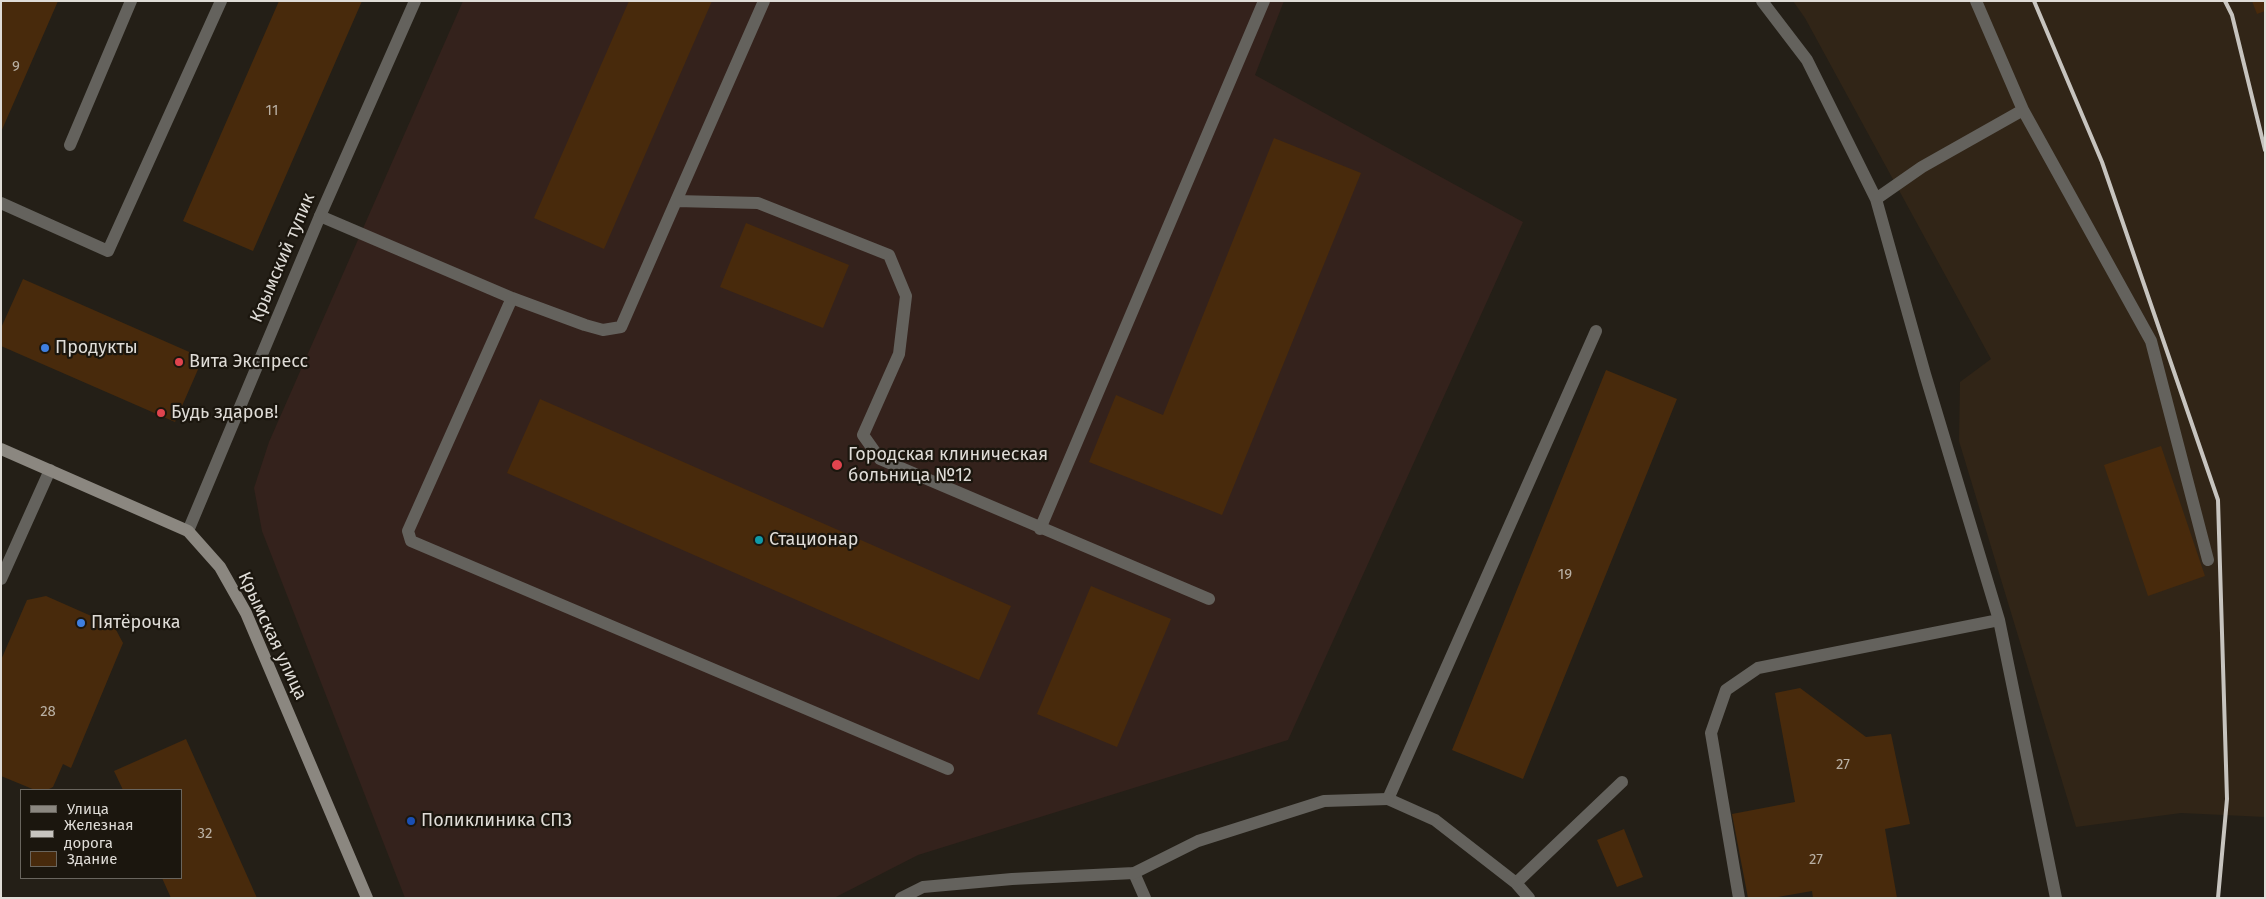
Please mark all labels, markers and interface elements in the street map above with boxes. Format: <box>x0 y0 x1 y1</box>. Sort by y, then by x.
house number: 9 <box>12 58 20 76</box>
house number: 11 <box>266 102 278 120</box>
street label: Крымский тупик <box>246 190 320 326</box>
place label: Продукты <box>55 337 138 359</box>
marker: Продукты <box>39 342 51 354</box>
place label: Вита Экспресс <box>189 351 308 373</box>
marker: Вита Экспресс <box>173 356 185 368</box>
place label: Будь здаров! <box>171 402 278 424</box>
marker: Будь здаров! <box>155 407 167 419</box>
place label: Городская клиническая больница №12 <box>848 444 1048 486</box>
marker: Городская клиническая больница №12 <box>830 458 844 472</box>
place label: Стационар <box>769 529 858 551</box>
marker: Стационар <box>753 534 765 546</box>
house number: 19 <box>1558 566 1572 584</box>
street label: Крымская улица <box>233 568 311 704</box>
place label: Пятёрочка <box>91 612 181 634</box>
marker: Пятёрочка <box>75 617 87 629</box>
house number: 28 <box>40 703 56 721</box>
house number: 27 <box>1836 756 1850 774</box>
legend <box>20 789 182 879</box>
text: Улица <box>67 800 109 818</box>
place label: Поликлиника СПЗ <box>421 810 572 832</box>
marker: Поликлиника СПЗ <box>405 815 417 827</box>
text: Железная дорога <box>64 816 133 852</box>
house number: 32 <box>198 825 212 843</box>
text: Здание <box>67 850 117 868</box>
house number: 27 <box>1809 851 1823 869</box>

